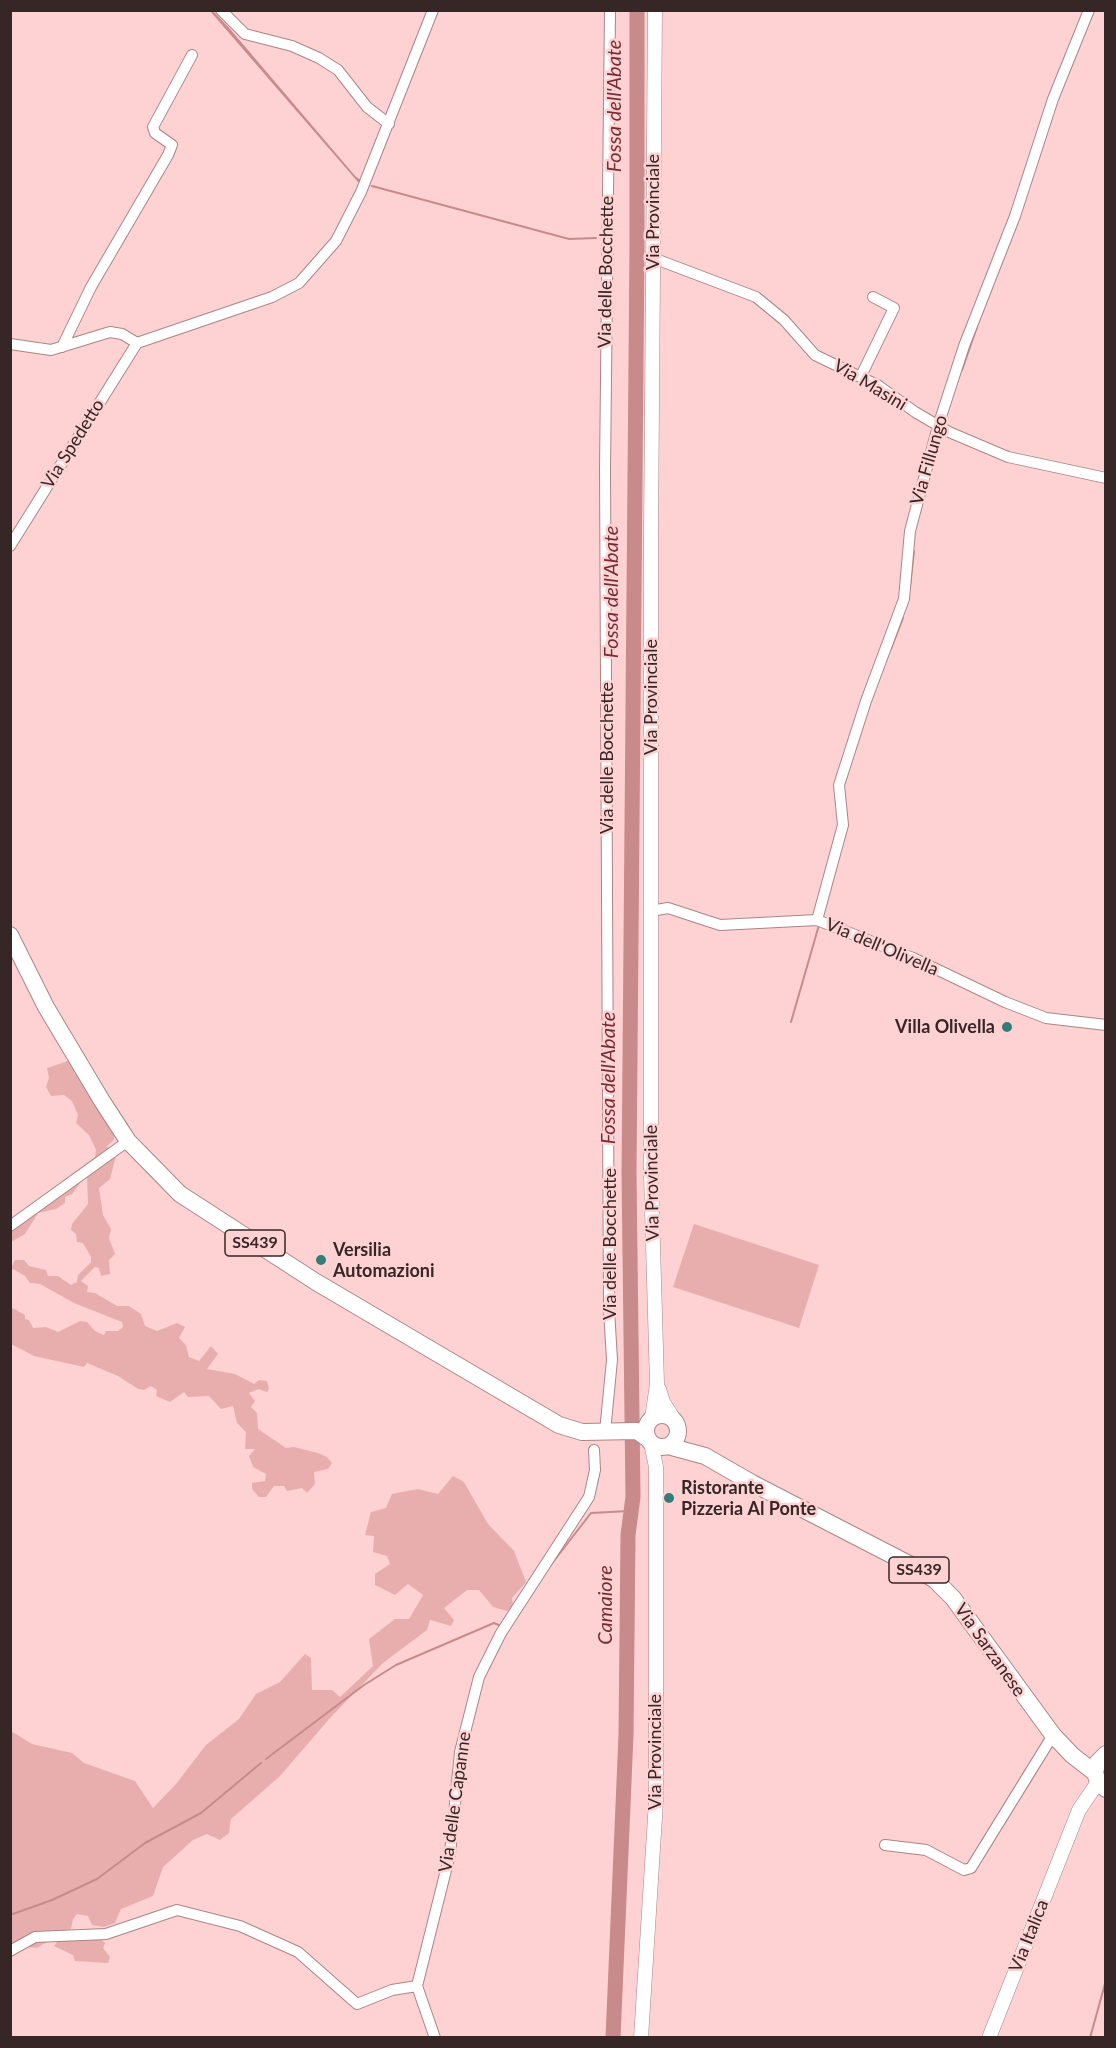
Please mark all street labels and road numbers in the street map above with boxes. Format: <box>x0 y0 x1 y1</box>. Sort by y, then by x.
street label: Via Provinciale <box>642 154 664 270</box>
street label: Via delle Bocchette <box>594 196 618 348</box>
street label: Via Masini <box>829 355 911 415</box>
street label: Via Spedetto <box>37 395 109 493</box>
street label: Via Fillungo <box>906 413 952 507</box>
street label: Via Provinciale <box>640 639 662 755</box>
street label: Via delle Bocchette <box>596 682 618 834</box>
street label: Via dell'Olivella <box>822 913 942 981</box>
street label: Via Provinciale <box>640 1125 664 1241</box>
street label: Via delle Bocchette <box>599 1168 621 1320</box>
road number: SS439 <box>225 1230 285 1256</box>
road number: SS439 <box>889 1557 949 1583</box>
street label: Via Sarzanese <box>950 1599 1030 1701</box>
street label: Via Provinciale <box>644 1694 666 1810</box>
street label: Via delle Capanne <box>434 1730 476 1874</box>
street label: Via Italica <box>1005 1897 1053 1975</box>

